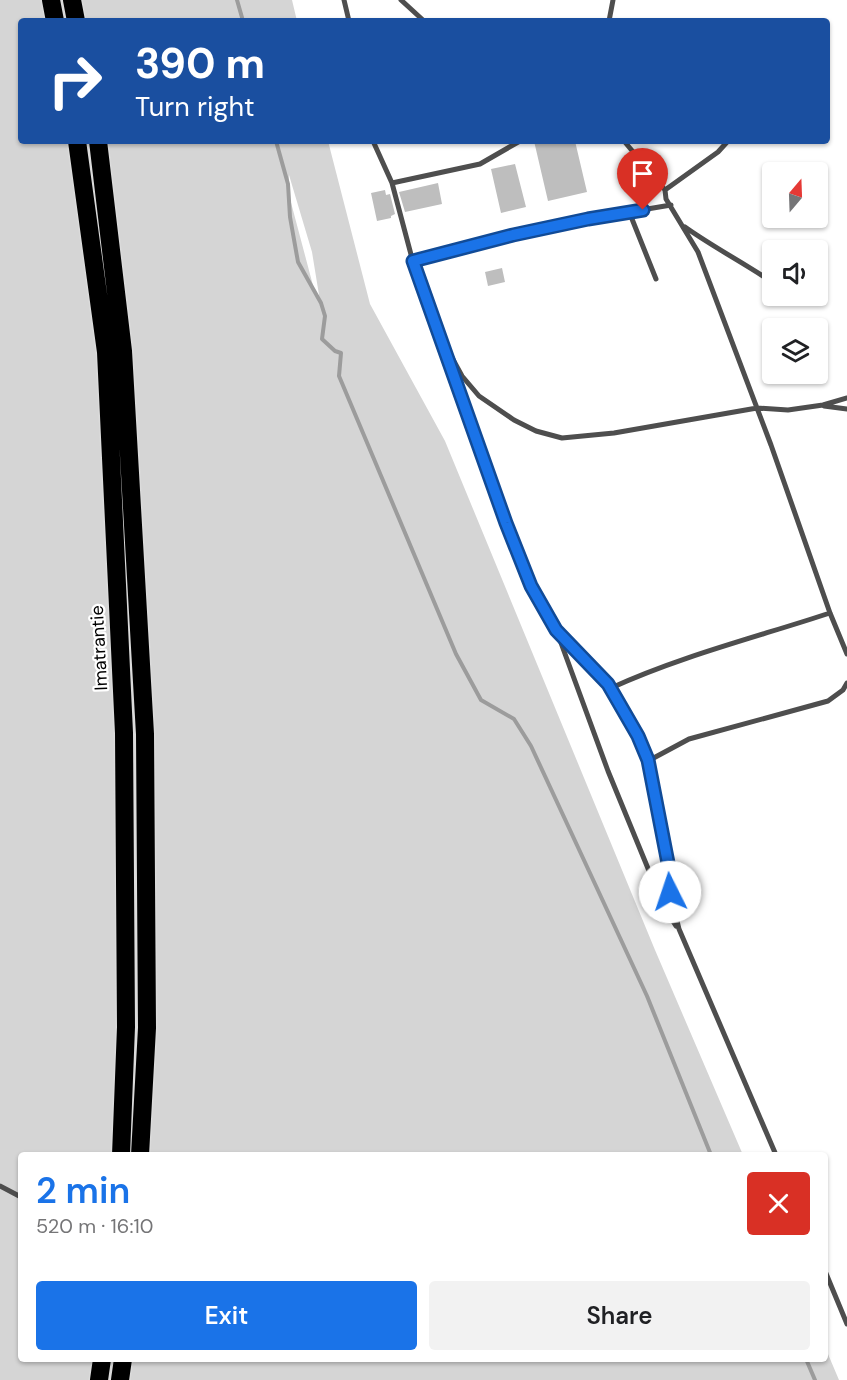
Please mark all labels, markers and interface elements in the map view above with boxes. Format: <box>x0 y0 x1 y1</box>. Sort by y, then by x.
text: 390 m <box>135 36 265 91</box>
icon: right <box>36 42 114 120</box>
text: Turn right <box>135 89 255 124</box>
pin <box>617 148 668 210</box>
icon: arrive <box>626 157 659 190</box>
north arrow <box>762 162 828 228</box>
map controls <box>762 162 828 384</box>
button: sound <box>762 240 828 306</box>
button: layers <box>762 318 828 384</box>
street label: Imatrantie <box>85 605 113 691</box>
position arrow <box>638 860 702 924</box>
text: 2 min <box>36 1167 130 1214</box>
button: close <box>747 1172 810 1235</box>
text: 520 m · 16:10 <box>36 1213 153 1239</box>
button: Exit <box>36 1281 417 1350</box>
button: Share <box>429 1281 810 1350</box>

